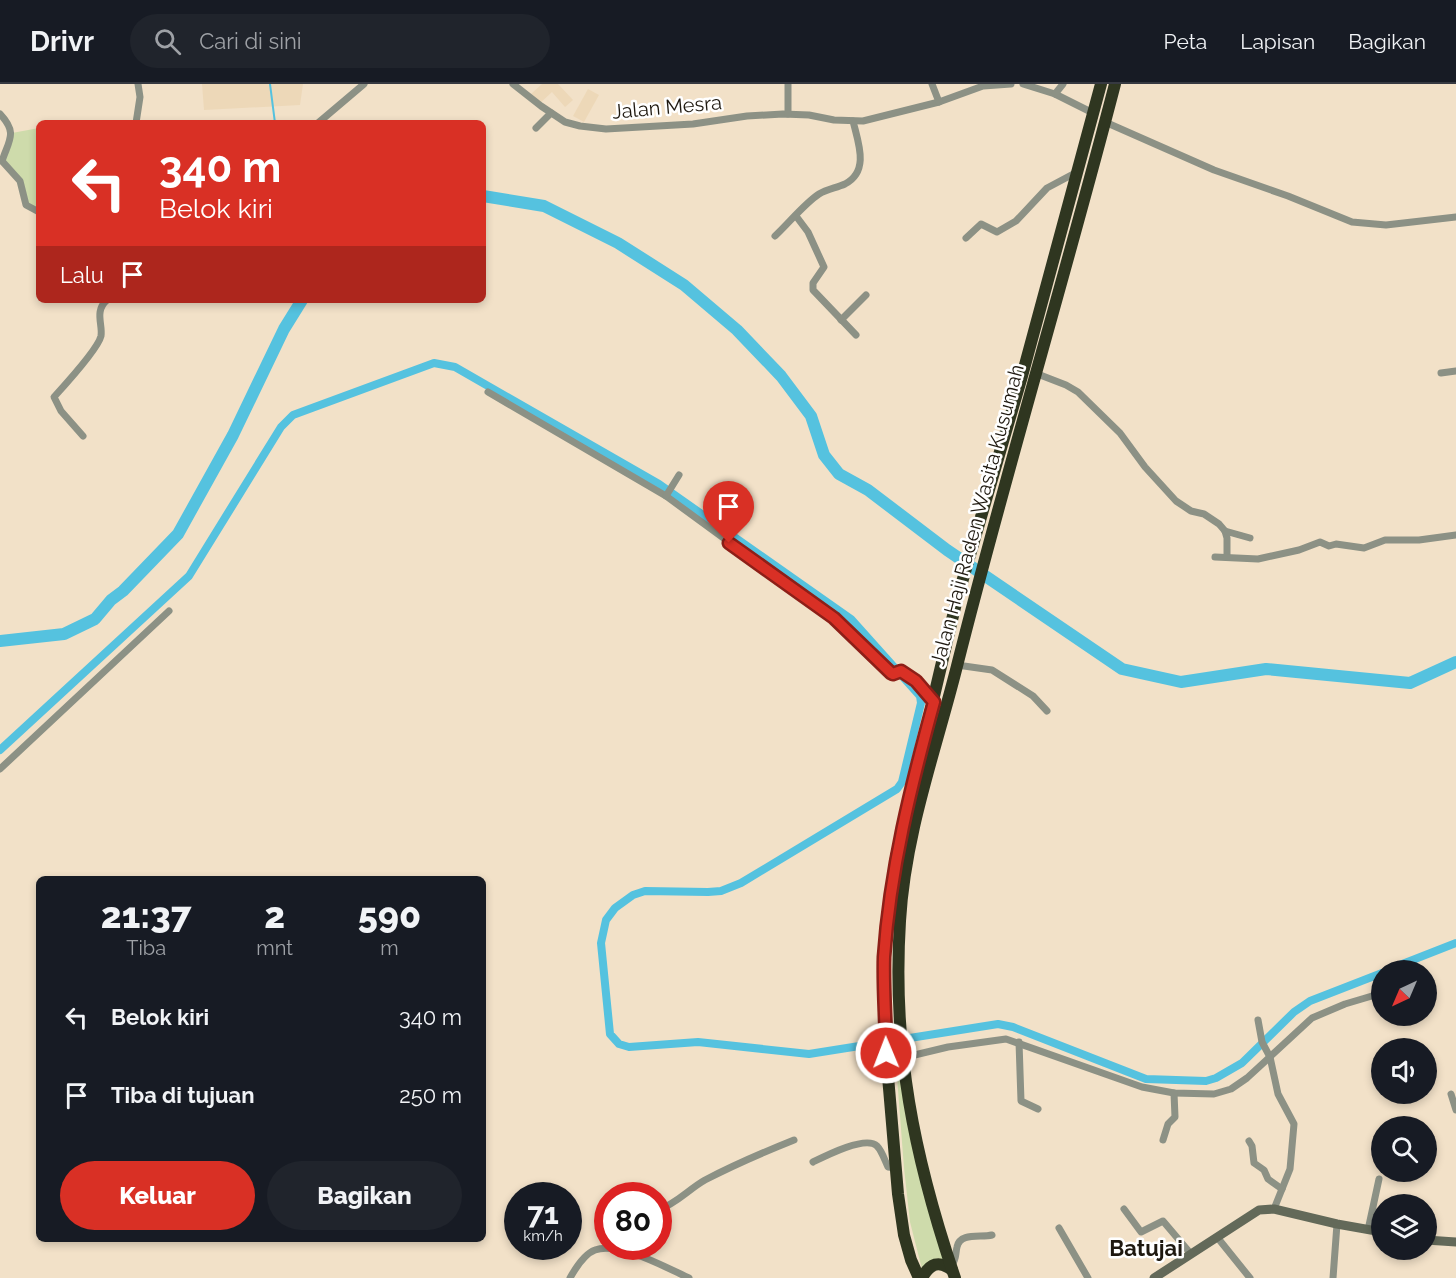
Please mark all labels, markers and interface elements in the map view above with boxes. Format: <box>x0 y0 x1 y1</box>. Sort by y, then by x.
search box <box>130 14 550 68</box>
text: Drivr <box>30 25 94 58</box>
icon: search <box>151 25 184 58</box>
text: Cari di sini <box>199 28 302 54</box>
text: Peta <box>1164 29 1207 54</box>
text: Lapisan <box>1240 29 1315 54</box>
text: Bagikan <box>1348 29 1426 54</box>
street label: Jalan Mesra <box>611 90 723 124</box>
text: 340 m <box>159 143 281 192</box>
icon: left <box>60 144 138 222</box>
text: Belok kiri <box>159 193 273 224</box>
icon: arrive <box>116 258 149 291</box>
text: Lalu <box>60 262 104 288</box>
street label: Jalan Haji Raden Wasita Kusumah <box>925 362 1029 668</box>
pin <box>703 481 754 543</box>
icon: arrive <box>712 490 745 523</box>
text: 21:37 <box>101 894 191 936</box>
text: 2 <box>264 894 285 936</box>
text: 590 <box>358 894 421 936</box>
text: Tiba <box>126 936 166 960</box>
text: mnt <box>256 936 293 960</box>
text: m <box>380 936 399 960</box>
north arrow <box>1371 960 1437 1026</box>
map controls <box>1371 960 1437 1260</box>
icon: left <box>60 1001 93 1034</box>
text: Belok kiri <box>111 1004 209 1030</box>
text: 340 m <box>399 1004 462 1030</box>
position arrow <box>854 1021 918 1085</box>
button: sound <box>1371 1038 1437 1104</box>
icon: arrive <box>60 1079 93 1112</box>
text: Tiba di tujuan <box>111 1082 254 1108</box>
text: 250 m <box>399 1082 462 1108</box>
button: search <box>1371 1116 1437 1182</box>
button: Keluar <box>60 1161 255 1230</box>
button: Bagikan <box>267 1161 462 1230</box>
speed limit sign: 80 <box>594 1182 672 1260</box>
button: layers <box>1371 1194 1437 1260</box>
text: 71 <box>527 1196 559 1231</box>
text: km/h <box>523 1227 563 1245</box>
district label: Batujai <box>1109 1235 1183 1261</box>

